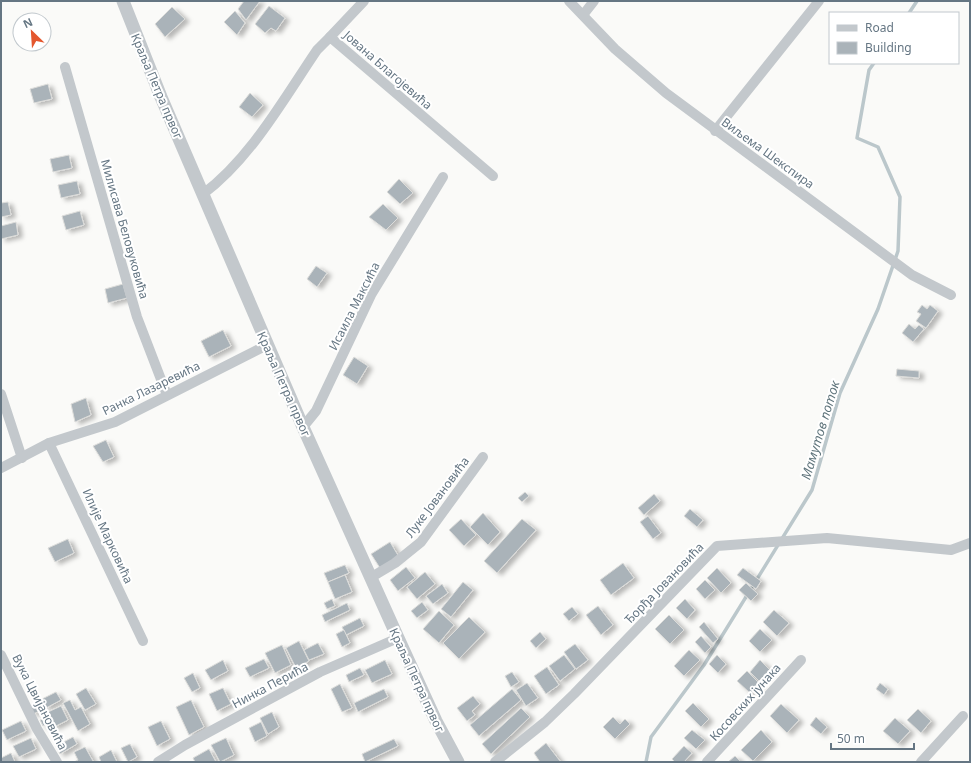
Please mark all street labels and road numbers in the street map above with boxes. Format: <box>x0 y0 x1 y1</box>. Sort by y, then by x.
street label: Јована Благојевића <box>339 26 436 113</box>
street label: Краља Петра првог <box>127 31 187 141</box>
street label: Виљема Шекспира <box>718 114 818 192</box>
street label: Милисава Беловуковића <box>97 157 153 301</box>
street label: Исаила Максића <box>324 259 384 353</box>
street label: Краља Петра првог <box>253 329 315 439</box>
street label: Ранка Лазаревића <box>99 357 203 419</box>
street label: Луке Јовановића <box>401 453 473 541</box>
street label: Илије Марковића <box>79 486 137 586</box>
street label: Ђорђа Јовановића <box>621 539 707 627</box>
street label: Краља Петра првог <box>385 625 449 735</box>
street label: Вука Цвијановића <box>8 651 72 753</box>
street label: Нинка Перића <box>229 658 311 712</box>
street label: Косовских јунака <box>706 659 784 745</box>

